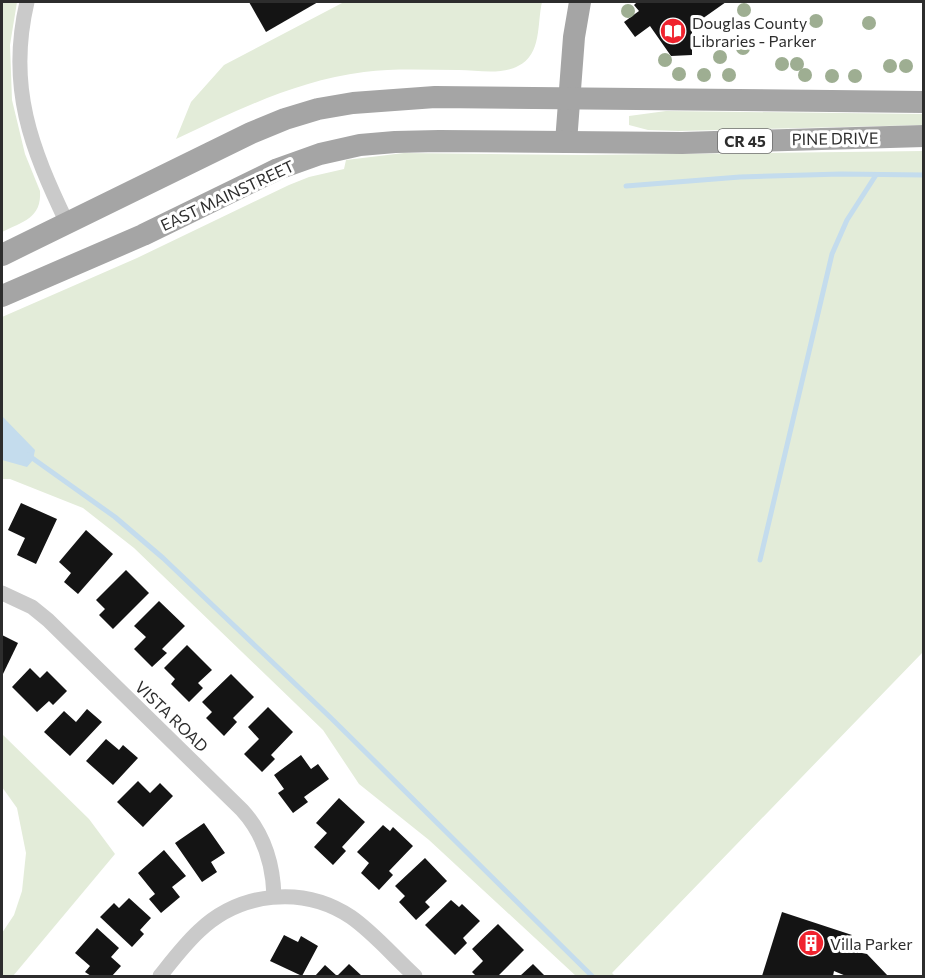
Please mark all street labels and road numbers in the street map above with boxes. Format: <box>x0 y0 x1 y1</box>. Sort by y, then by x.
street label: PINE DRIVE <box>792 128 878 148</box>
road number: CR 45 <box>718 129 772 153</box>
street label: EAST MAINSTREET <box>157 156 297 234</box>
street label: VISTA ROAD <box>132 677 212 755</box>

